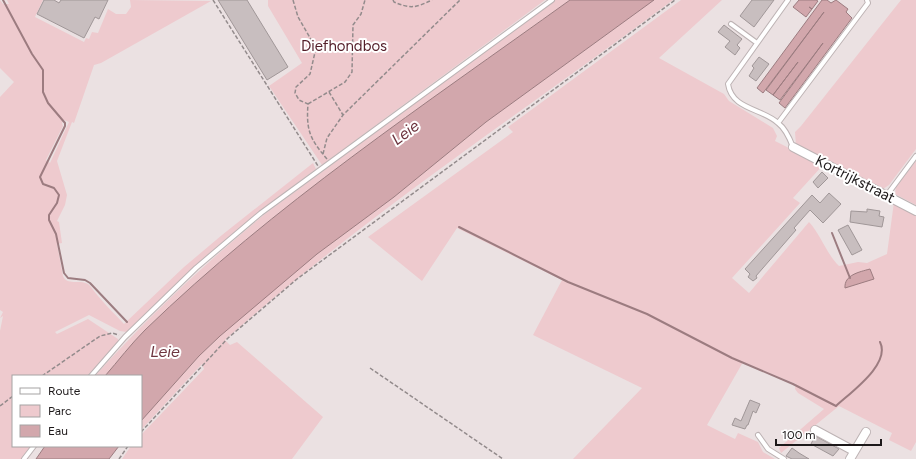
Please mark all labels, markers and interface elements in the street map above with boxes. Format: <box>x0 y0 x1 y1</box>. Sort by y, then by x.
park label: Diefhondbos <box>301 37 387 55</box>
water label: Leie <box>388 116 423 149</box>
street label: Kortrijkstraat <box>812 151 898 207</box>
water label: Leie <box>150 342 180 361</box>
legend <box>12 375 142 447</box>
text: Route <box>48 384 81 398</box>
text: Parc <box>48 404 72 418</box>
scale bar <box>776 421 881 447</box>
text: Eau <box>48 424 68 438</box>
text: 100 m <box>782 428 816 442</box>

